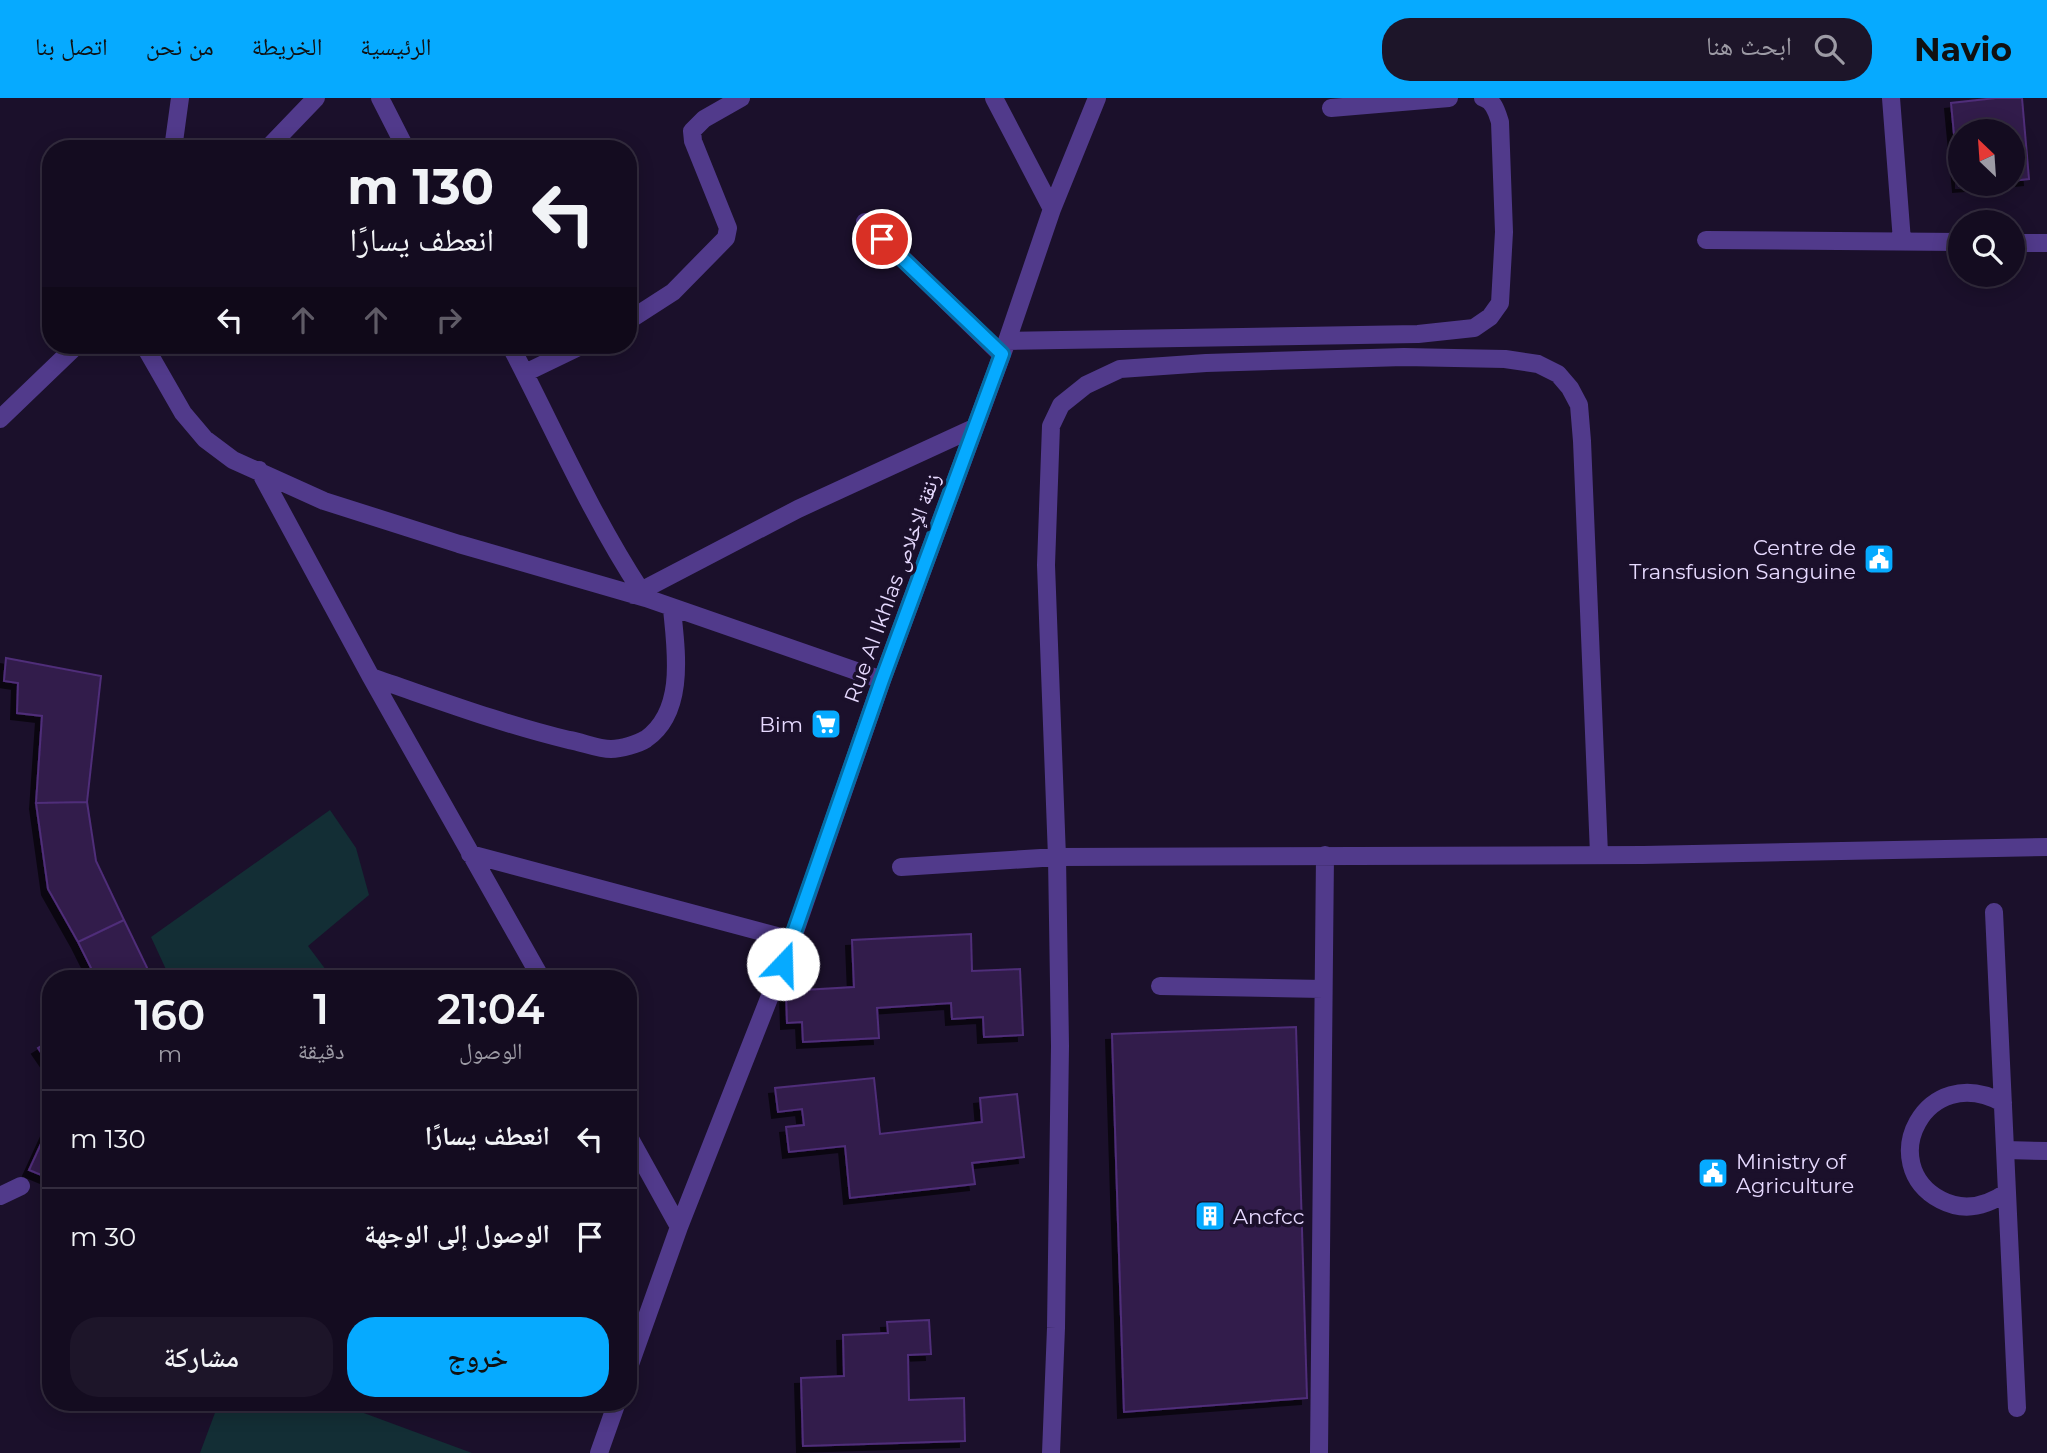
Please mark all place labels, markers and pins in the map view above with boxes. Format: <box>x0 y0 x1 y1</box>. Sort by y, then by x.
pin <box>852 209 912 269</box>
place label: Centre de Transfusion Sanguine <box>1629 535 1856 584</box>
public building icon: Centre de Transfusion Sanguine <box>1862 542 1896 576</box>
supermarket icon: Bim <box>809 707 843 741</box>
place label: Bim <box>759 712 803 737</box>
place label: Ministry of Agriculture <box>1736 1149 1854 1198</box>
public building icon: Ministry of Agriculture <box>1696 1156 1730 1190</box>
building icon: Ancfcc <box>1193 1199 1227 1233</box>
place label: Ancfcc <box>1233 1204 1304 1229</box>

